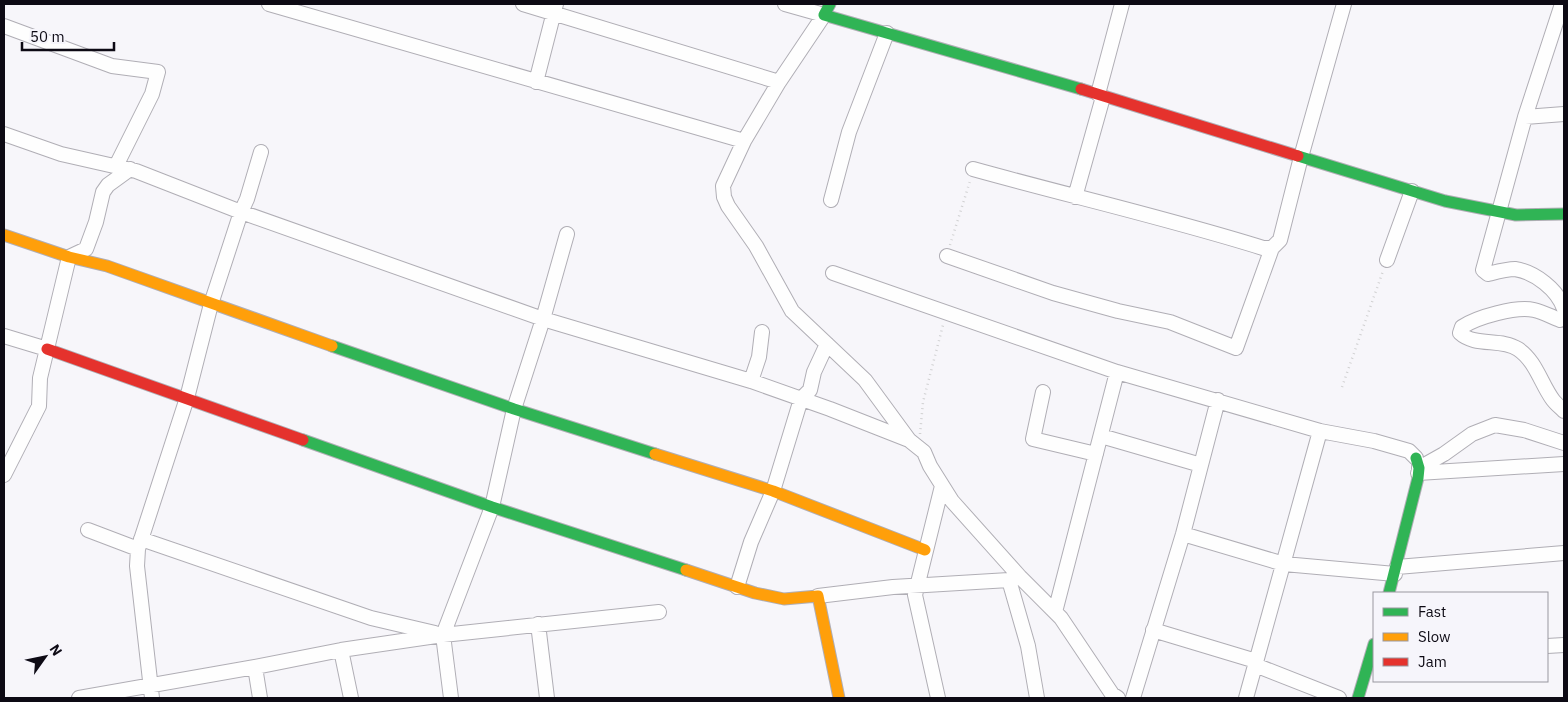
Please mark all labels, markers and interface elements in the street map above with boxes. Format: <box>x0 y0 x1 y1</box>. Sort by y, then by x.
scale bar <box>22 20 115 52</box>
text: 50 m <box>30 27 65 46</box>
legend <box>1373 592 1548 682</box>
text: Fast <box>1418 602 1446 621</box>
text: Slow <box>1418 627 1451 646</box>
north arrow <box>20 632 70 682</box>
text: N <box>46 641 66 659</box>
text: Jam <box>1418 652 1447 671</box>

